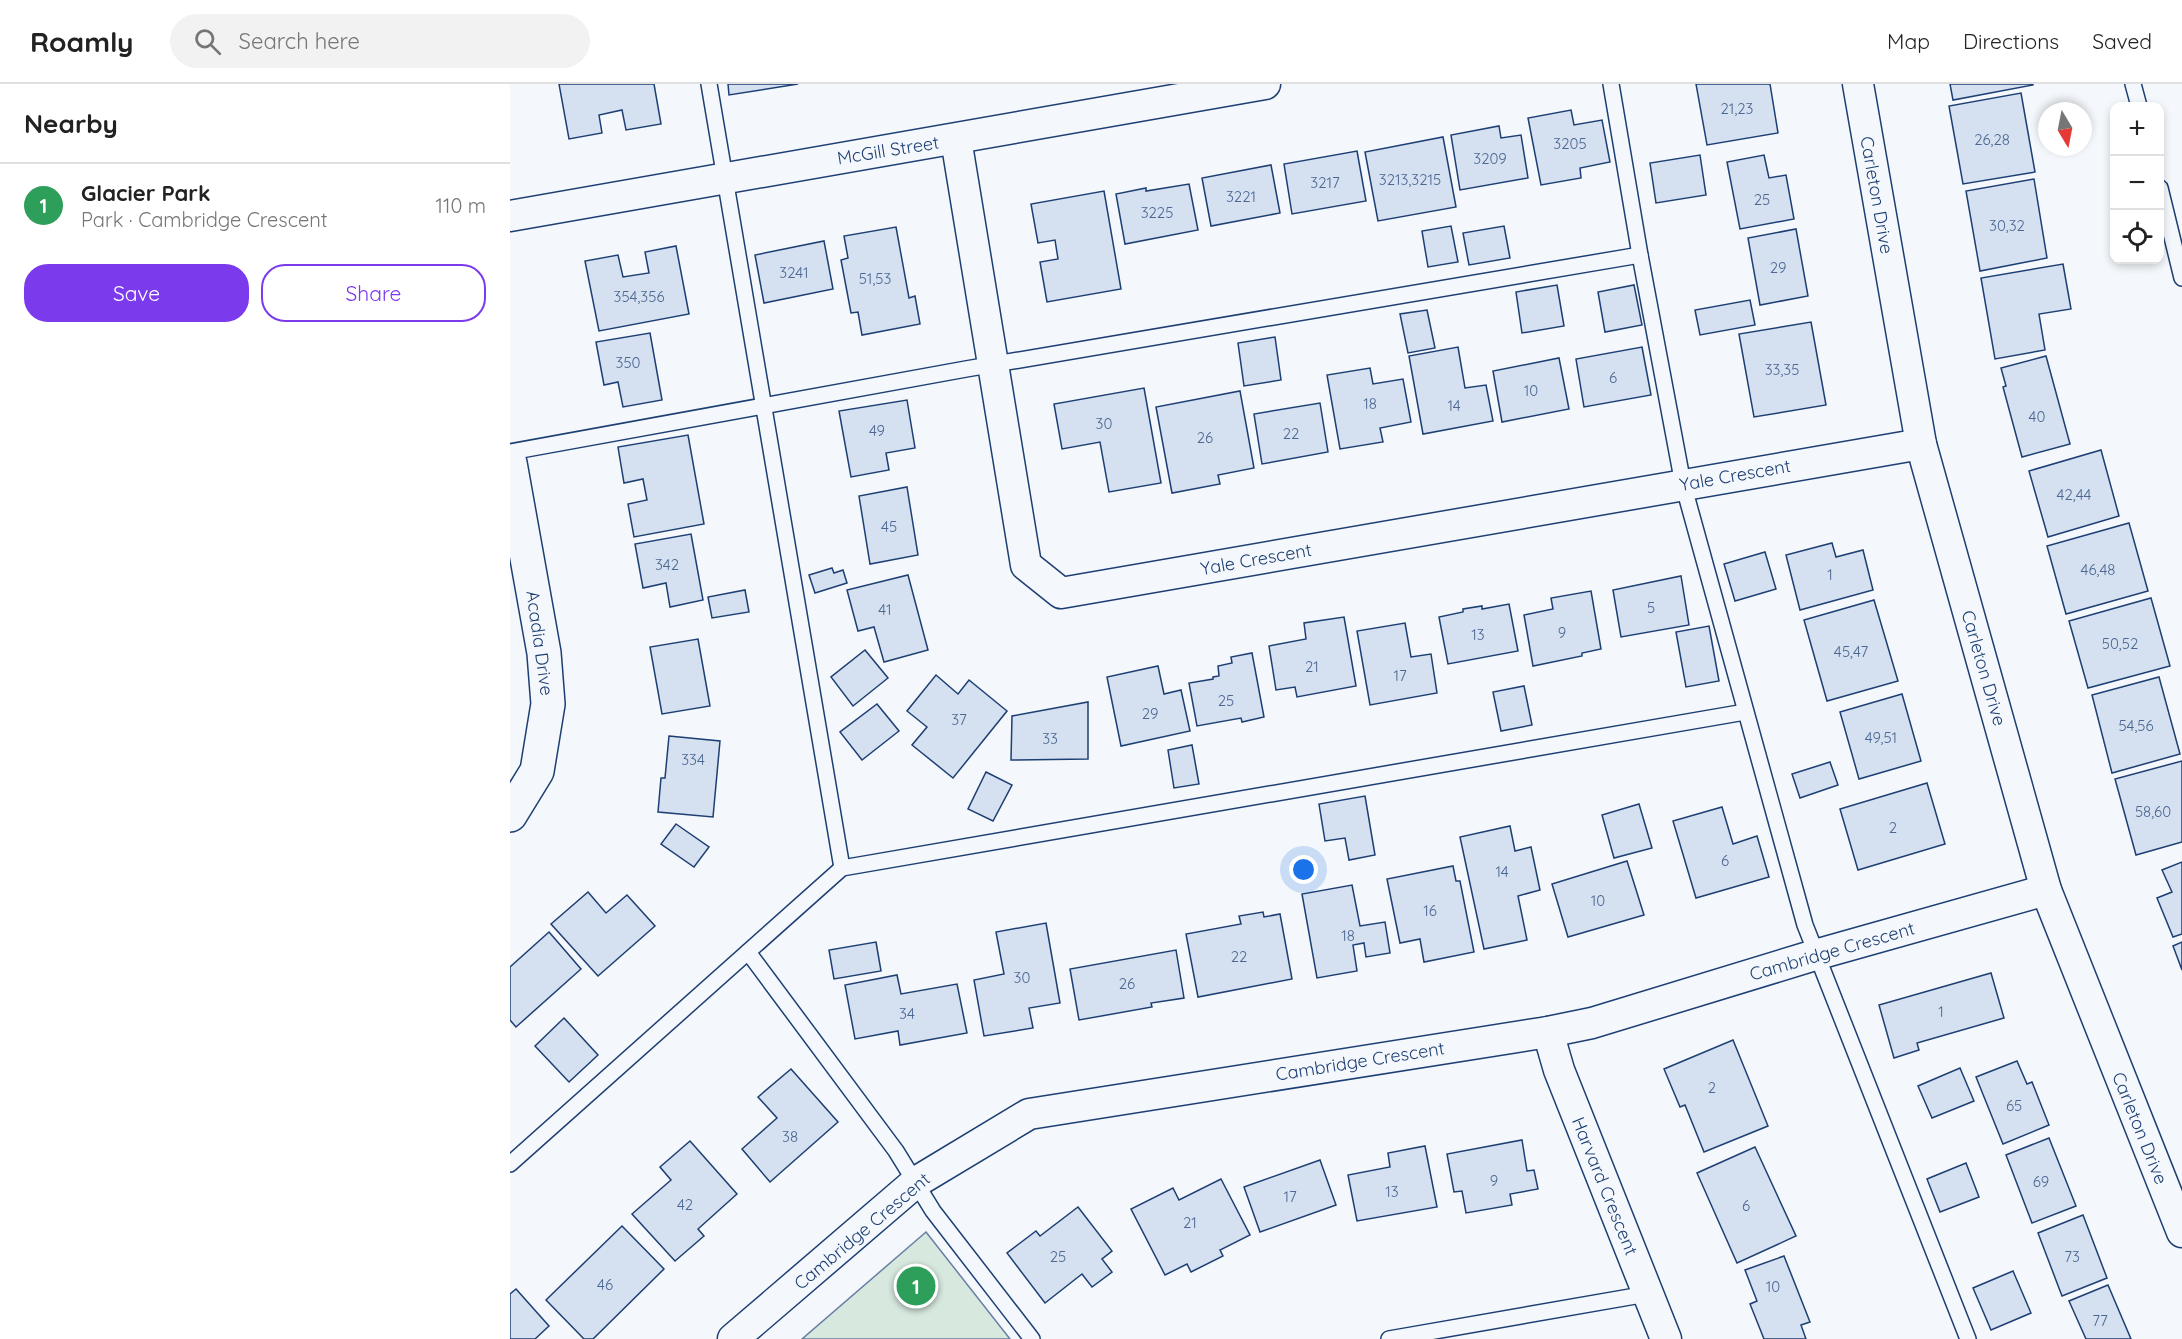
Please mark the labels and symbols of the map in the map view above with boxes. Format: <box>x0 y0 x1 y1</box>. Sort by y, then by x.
house number: 21,23 <box>1721 99 1754 118</box>
north arrow <box>2038 102 2092 156</box>
house number: 26,28 <box>1974 130 2010 149</box>
street label: McGill Street <box>835 131 941 169</box>
house number: 3205 <box>1553 134 1587 153</box>
street label: Carleton Drive <box>1855 134 1899 256</box>
house number: 3209 <box>1473 149 1507 168</box>
house number: 3213,3215 <box>1379 170 1441 189</box>
house number: 3217 <box>1310 173 1340 192</box>
house number: 3221 <box>1226 187 1256 206</box>
house number: 25 <box>1754 190 1770 209</box>
house number: 3225 <box>1141 203 1173 222</box>
house number: 30,32 <box>1989 216 2025 235</box>
house number: 29 <box>1770 258 1786 277</box>
house number: 3241 <box>779 263 809 282</box>
house number: 51,53 <box>859 269 891 288</box>
house number: 354,356 <box>614 287 664 306</box>
house number: 350 <box>616 353 641 372</box>
house number: 33,35 <box>1765 360 1799 379</box>
house number: 6 <box>1609 368 1617 387</box>
house number: 10 <box>1524 381 1538 400</box>
house number: 18 <box>1363 394 1377 413</box>
house number: 14 <box>1447 396 1461 415</box>
house number: 40 <box>2029 407 2045 426</box>
house number: 30 <box>1096 414 1112 433</box>
house number: 49 <box>869 421 885 440</box>
house number: 22 <box>1283 424 1299 443</box>
house number: 26 <box>1197 428 1213 447</box>
street label: Yale Crescent <box>1678 454 1792 496</box>
house number: 42,44 <box>2057 485 2092 504</box>
house number: 45 <box>881 517 897 536</box>
street label: Yale Crescent <box>1199 538 1313 580</box>
house number: 342 <box>655 555 679 574</box>
house number: 46,48 <box>2081 560 2115 579</box>
house number: 1 <box>1827 565 1833 584</box>
street label: Acadia Drive <box>521 589 559 697</box>
house number: 5 <box>1647 598 1655 617</box>
house number: 41 <box>878 600 892 619</box>
street label: Carleton Drive <box>1957 608 2011 728</box>
house number: 9 <box>1558 623 1566 642</box>
house number: 13 <box>1471 625 1485 644</box>
house number: 50,52 <box>2102 634 2138 653</box>
house number: 45,47 <box>1834 642 1868 661</box>
house number: 21 <box>1305 657 1319 676</box>
house number: 17 <box>1393 666 1407 685</box>
house number: 25 <box>1218 691 1234 710</box>
house number: 29 <box>1142 704 1158 723</box>
house number: 37 <box>951 710 967 729</box>
house number: 54,56 <box>2118 716 2154 735</box>
house number: 49,51 <box>1865 728 1897 747</box>
house number: 33 <box>1042 729 1058 748</box>
house number: 334 <box>681 750 705 769</box>
house number: 58,60 <box>2135 802 2171 821</box>
house number: 2 <box>1889 818 1897 837</box>
house number: 6 <box>1721 851 1729 870</box>
your location <box>1289 855 1318 884</box>
house number: 14 <box>1495 862 1509 881</box>
house number: 10 <box>1591 891 1605 910</box>
house number: 16 <box>1423 901 1437 920</box>
street label: Cambridge Crescent <box>1747 916 1917 986</box>
house number: 18 <box>1341 926 1355 945</box>
house number: 22 <box>1231 947 1247 966</box>
house number: 30 <box>1014 968 1030 987</box>
house number: 26 <box>1119 974 1135 993</box>
house number: 1 <box>1938 1002 1944 1021</box>
house number: 34 <box>899 1004 915 1023</box>
street label: Cambridge Crescent <box>1274 1036 1446 1086</box>
street label: Carleton Drive <box>2107 1068 2173 1188</box>
house number: 2 <box>1708 1078 1716 1097</box>
house number: 65 <box>2006 1096 2022 1115</box>
street label: Harvard Crescent <box>1567 1113 1643 1259</box>
house number: 38 <box>782 1127 798 1146</box>
street label: Cambridge Crescent <box>789 1167 935 1295</box>
house number: 9 <box>1490 1171 1498 1190</box>
house number: 69 <box>2033 1172 2049 1191</box>
house number: 13 <box>1385 1182 1399 1201</box>
house number: 17 <box>1283 1187 1297 1206</box>
house number: 42 <box>677 1195 693 1214</box>
house number: 6 <box>1742 1196 1750 1215</box>
house number: 21 <box>1183 1213 1197 1232</box>
house number: 25 <box>1050 1247 1066 1266</box>
house number: 73 <box>2064 1247 2080 1266</box>
pin: 1 <box>896 1264 936 1308</box>
house number: 46 <box>597 1275 613 1294</box>
house number: 10 <box>1766 1277 1780 1296</box>
house number: 77 <box>2092 1311 2108 1330</box>

